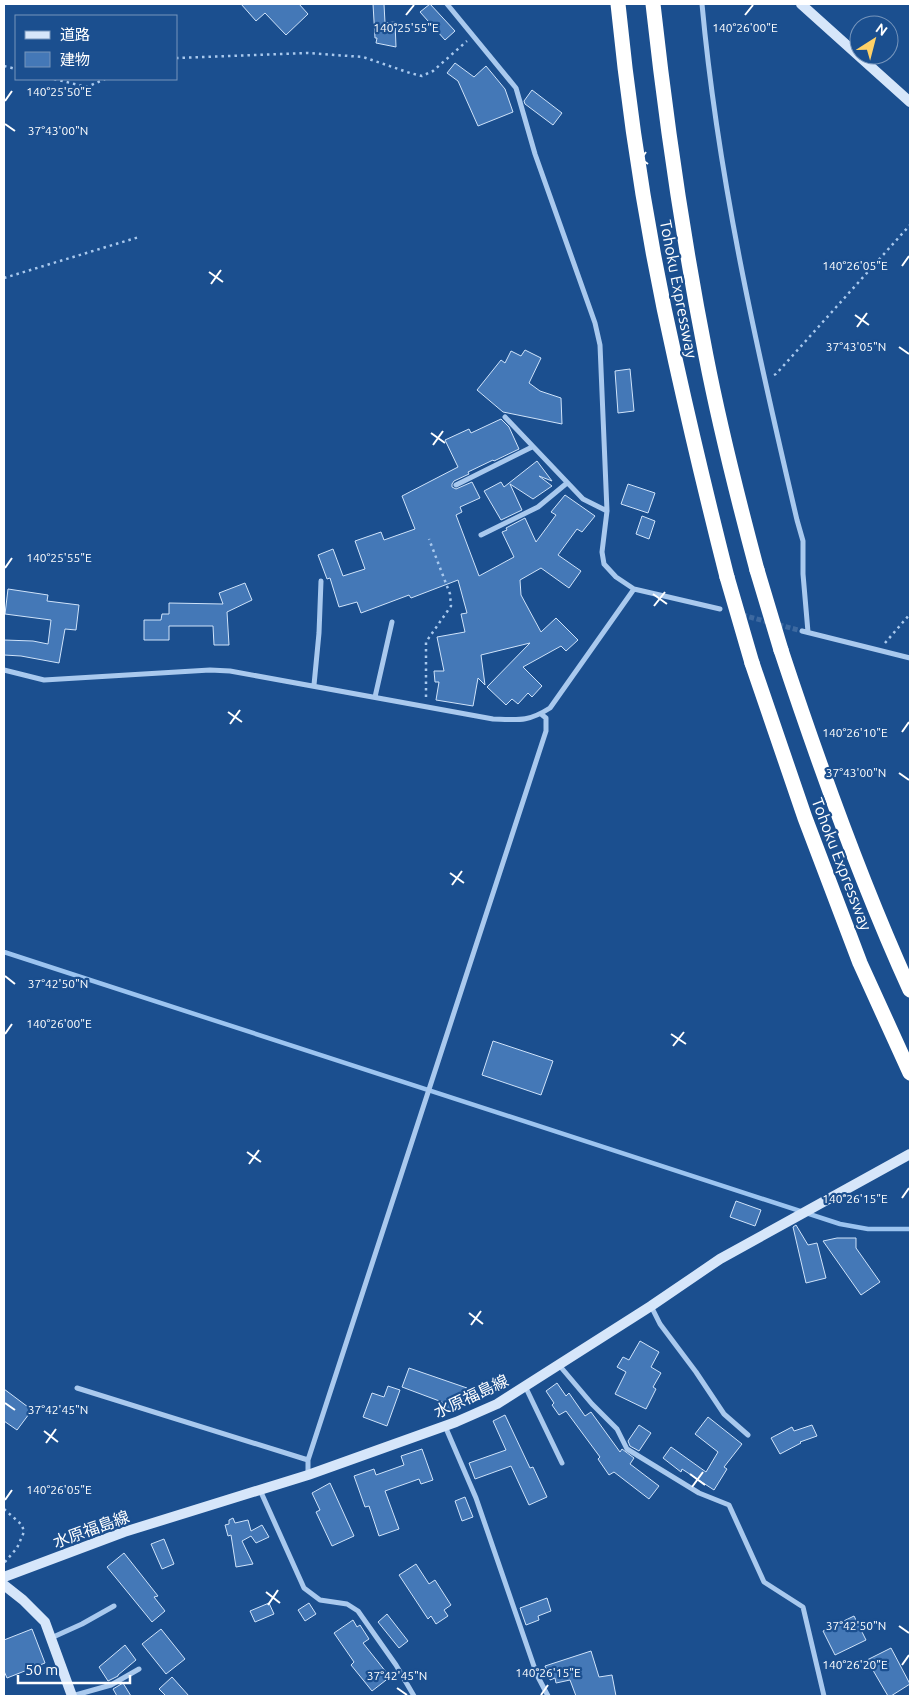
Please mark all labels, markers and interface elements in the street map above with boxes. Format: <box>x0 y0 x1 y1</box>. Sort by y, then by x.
legend <box>15 15 178 80</box>
north arrow <box>849 15 899 65</box>
text: N <box>873 20 891 39</box>
text: 140°25'55"E <box>373 21 439 34</box>
text: 140°26'00"E <box>712 21 778 34</box>
text: 道路 <box>60 26 90 43</box>
text: 建物 <box>60 51 90 68</box>
text: 140°25'50"E <box>26 85 92 98</box>
text: 37°43'00"N <box>28 124 88 137</box>
street label: Tohoku Expressway <box>657 218 701 360</box>
text: 140°26'05"E <box>822 259 888 272</box>
text: 37°43'05"N <box>826 340 886 353</box>
text: 140°25'55"E <box>26 551 92 564</box>
text: 140°26'10"E <box>822 726 888 739</box>
text: 37°43'00"N <box>826 766 886 779</box>
street label: Tohoku Expressway <box>808 795 876 933</box>
text: 37°42'50"N <box>28 977 88 990</box>
text: 140°26'00"E <box>26 1017 92 1030</box>
text: 140°26'15"E <box>822 1192 888 1205</box>
street label: 水原福島線 <box>431 1371 511 1421</box>
text: 37°42'45"N <box>28 1403 88 1416</box>
text: 140°26'05"E <box>26 1483 92 1496</box>
street label: 水原福島線 <box>50 1507 132 1551</box>
text: 37°42'50"N <box>826 1619 886 1632</box>
scale bar <box>18 1652 130 1684</box>
text: 140°26'20"E <box>822 1658 888 1671</box>
text: 50 m <box>25 1661 58 1678</box>
text: 140°26'15"E <box>515 1666 581 1679</box>
text: 37°42'45"N <box>367 1669 427 1682</box>

